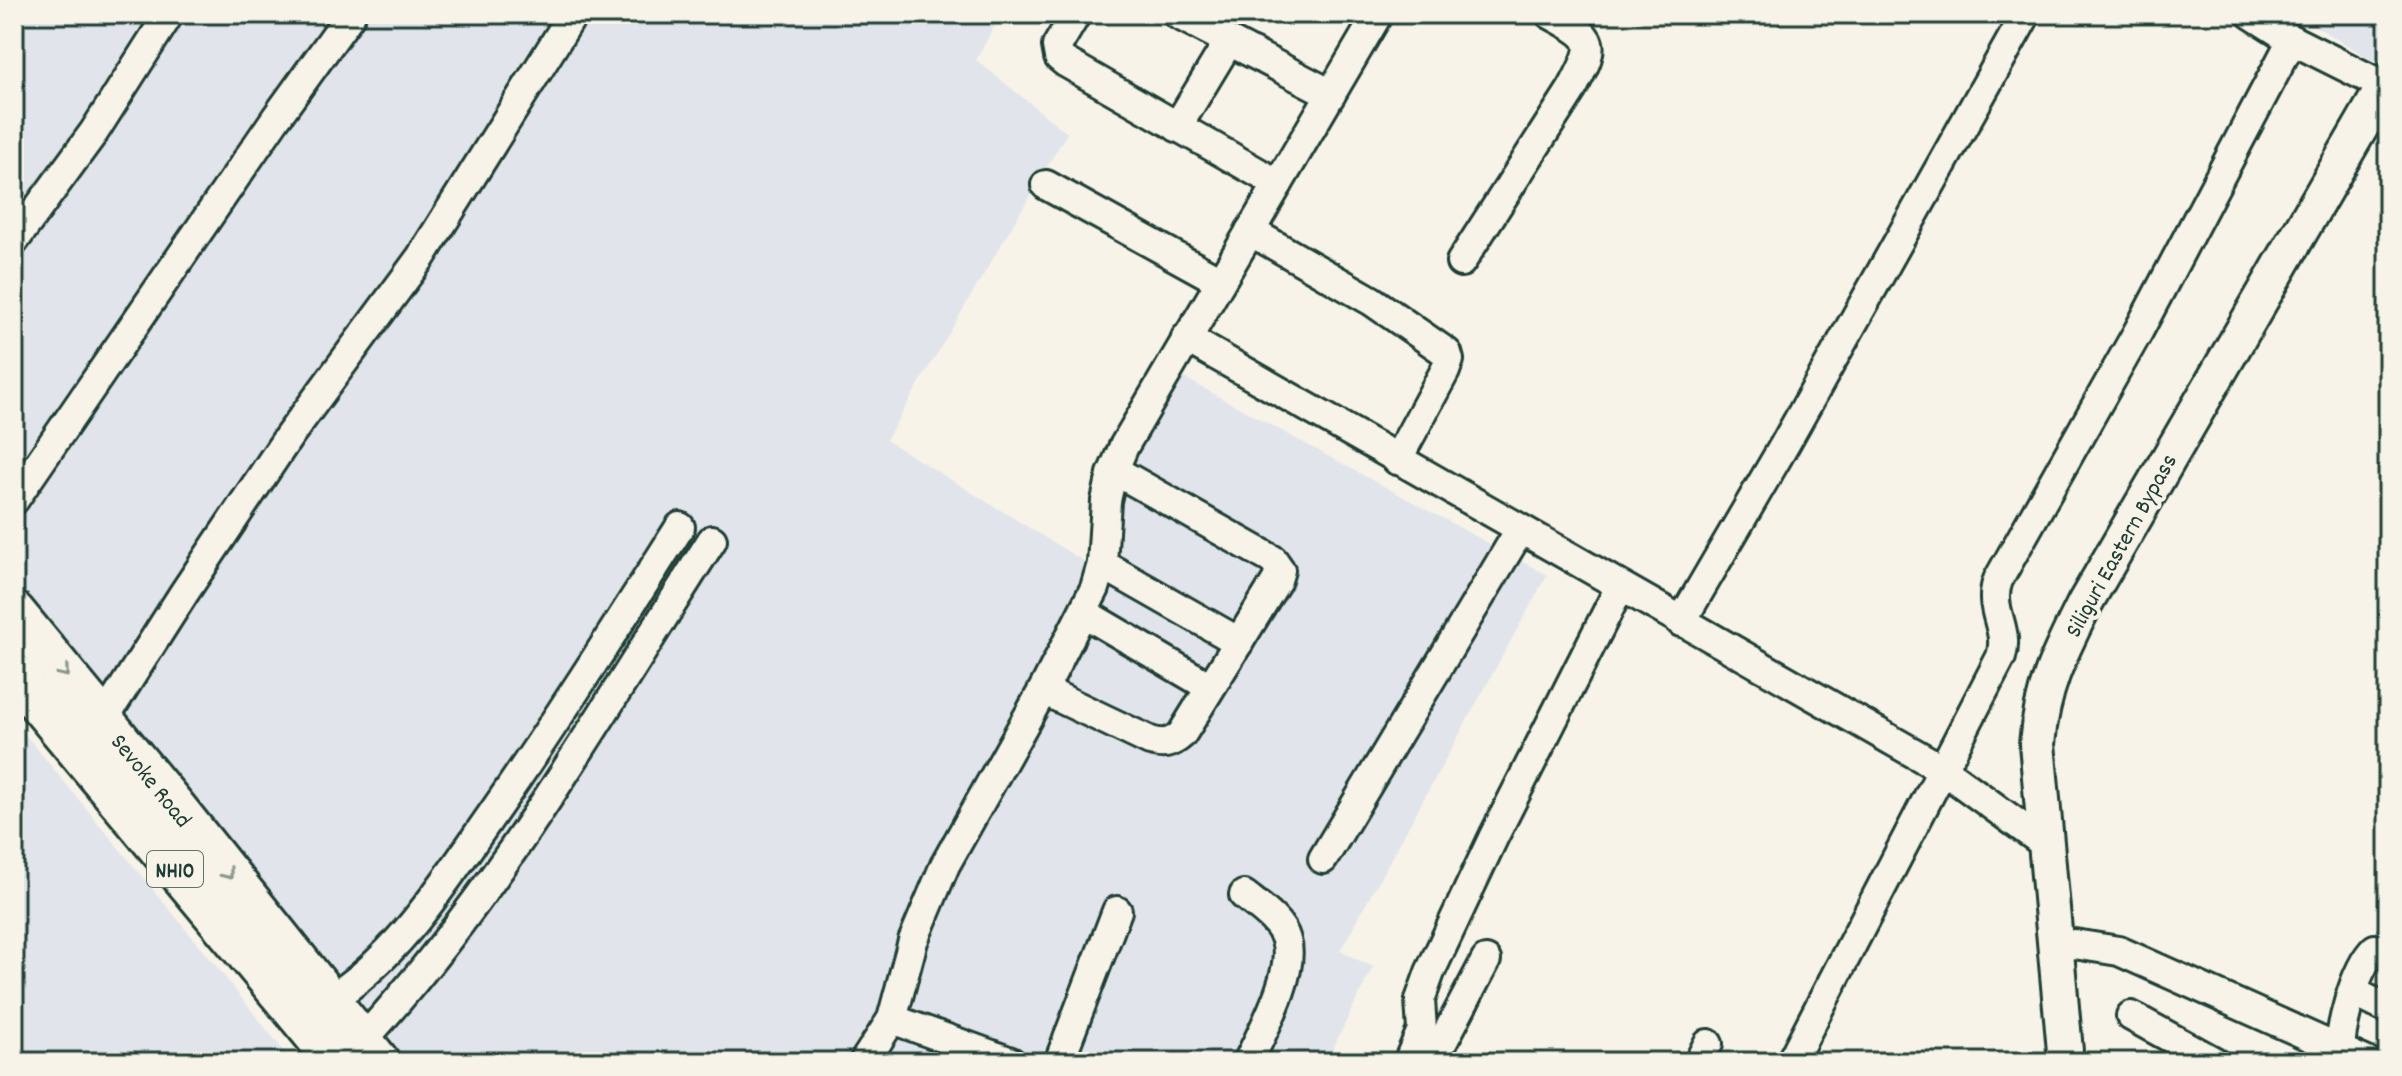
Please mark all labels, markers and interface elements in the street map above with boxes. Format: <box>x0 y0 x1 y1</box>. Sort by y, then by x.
street label: Siliguri Eastern Bypass <box>2058 448 2187 645</box>
one-way arrow <box>54 663 69 677</box>
street label: Sevoke Road <box>101 727 198 836</box>
road number: NH10 <box>147 851 203 887</box>
one-way arrow <box>218 865 233 879</box>

